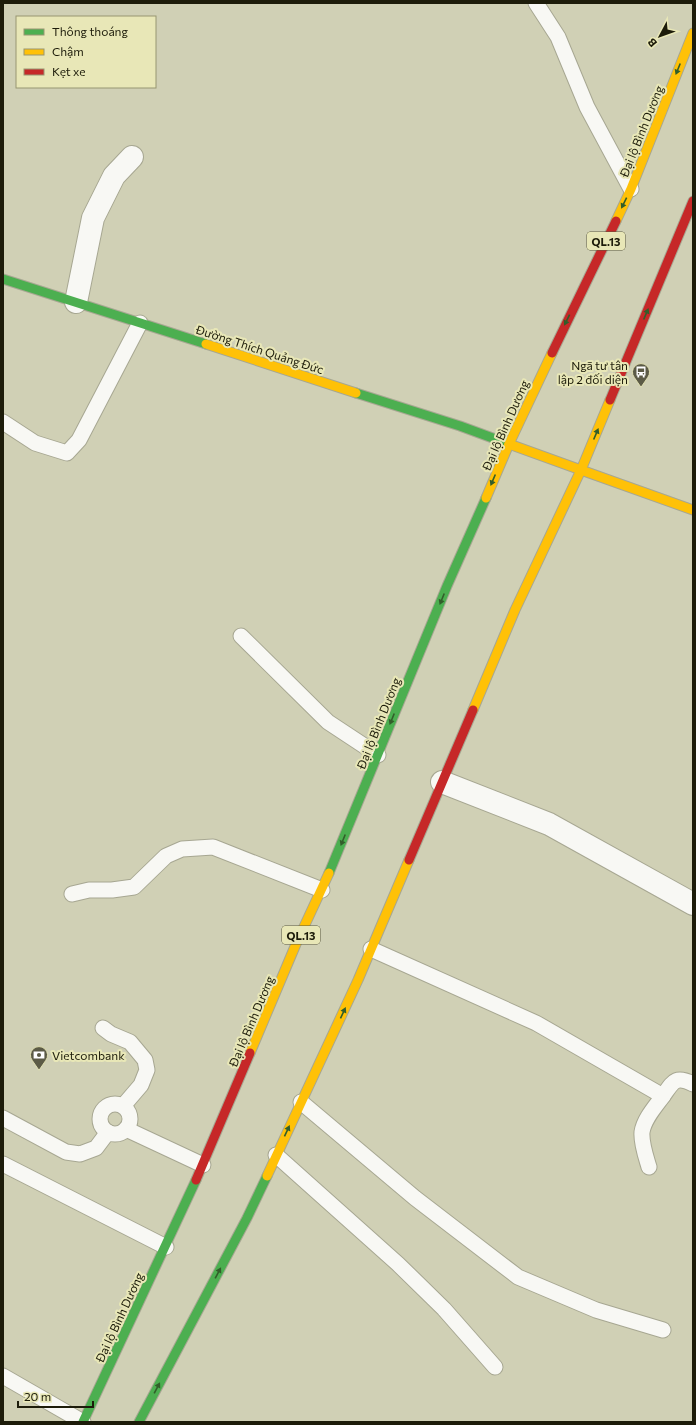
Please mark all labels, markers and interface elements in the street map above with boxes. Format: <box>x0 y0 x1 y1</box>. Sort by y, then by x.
legend <box>16 16 156 88</box>
north arrow <box>640 16 680 56</box>
text: Thông thoáng <box>52 24 128 38</box>
text: B <box>645 36 659 50</box>
text: Chậm <box>52 44 84 58</box>
text: Kẹt xe <box>52 64 86 78</box>
one-way arrow <box>675 64 681 76</box>
street label: Đại lộ Bình Dương <box>616 83 666 180</box>
one-way arrow <box>621 197 627 208</box>
road number: QL.13 <box>587 232 625 250</box>
one-way arrow <box>643 309 649 320</box>
one-way arrow <box>564 314 570 325</box>
street label: Đường Thích Quảng Đức <box>194 321 326 376</box>
place label: Ngã tư tân lập 2 đối diện <box>558 358 628 386</box>
bus stop icon: Ngã tư tân lập 2 đối diện <box>631 362 651 387</box>
street label: Đại lộ Bình Dương <box>478 377 531 473</box>
one-way arrow <box>592 428 599 440</box>
one-way arrow <box>490 474 496 485</box>
one-way arrow <box>438 594 444 606</box>
street label: Đại lộ Bình Dương <box>353 675 403 772</box>
one-way arrow <box>389 714 395 726</box>
one-way arrow <box>339 834 345 846</box>
road number: QL.13 <box>282 926 320 944</box>
street label: Đại lộ Bình Dương <box>225 973 277 1069</box>
one-way arrow <box>340 1007 346 1019</box>
bank icon: Vietcombank <box>29 1045 49 1070</box>
place label: Vietcombank <box>52 1048 125 1062</box>
one-way arrow <box>284 1125 290 1136</box>
one-way arrow <box>215 1267 221 1278</box>
street label: Đại lộ Bình Dương <box>92 1270 146 1365</box>
one-way arrow <box>154 1382 161 1393</box>
scale bar <box>18 1383 93 1409</box>
text: 20 m <box>24 1389 51 1403</box>

